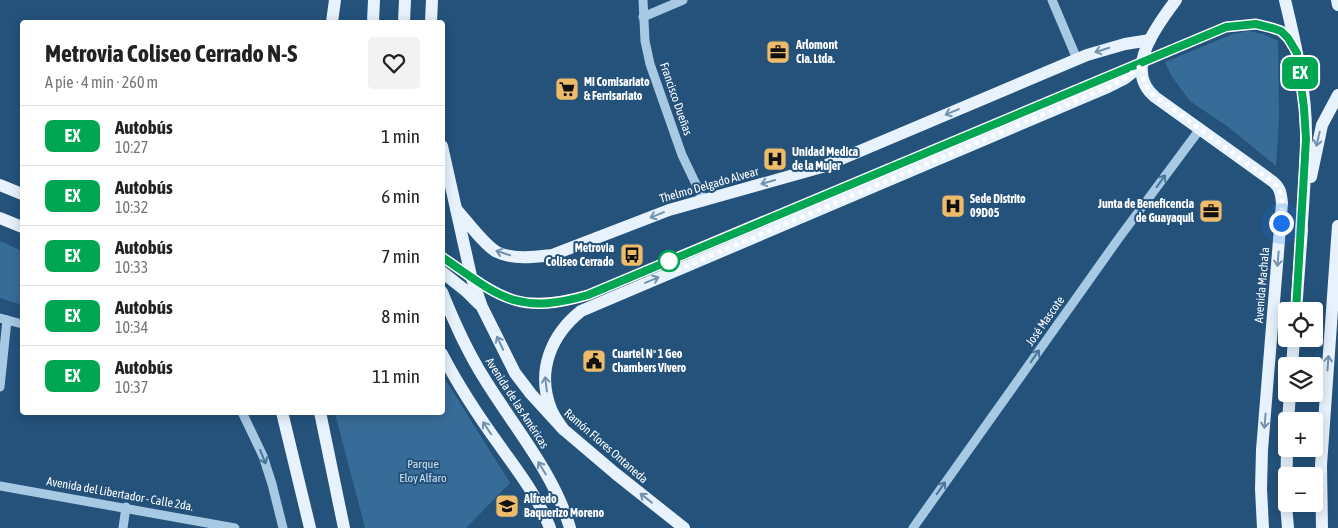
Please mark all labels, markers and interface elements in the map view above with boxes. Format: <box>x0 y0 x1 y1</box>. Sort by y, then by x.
button: heart <box>368 37 420 89</box>
place label: Arlomont Cia. Ltda. <box>795 38 838 66</box>
office icon: Arlomont Cia. Ltda. <box>765 39 791 65</box>
text: Metrovia Coliseo Cerrado N-S <box>45 40 297 67</box>
one-way arrow <box>1095 46 1111 56</box>
line badge: EX <box>1278 57 1322 89</box>
street label: Francisco Dueñas <box>657 61 695 137</box>
text: EX <box>1292 62 1308 83</box>
text: A pie · 4 min · 260 m <box>45 73 158 91</box>
place label: Mi Comisariato & Ferrisariato <box>584 75 650 103</box>
supermarket icon: Mi Comisariato & Ferrisariato <box>554 76 580 102</box>
one-way arrow <box>945 108 960 117</box>
text: Autobús <box>115 116 173 138</box>
text: EX <box>65 125 80 146</box>
text: 1 min <box>381 125 420 147</box>
one-way arrow <box>1313 131 1322 147</box>
text: 10:27 <box>115 138 148 156</box>
place label: Unidad Medica de la Mujer <box>792 145 859 173</box>
hospital icon: Unidad Medica de la Mujer <box>762 146 788 172</box>
street label: Thelmo Delgado Alvear <box>658 164 761 206</box>
one-way arrow <box>1156 174 1166 188</box>
text: Autobús <box>115 176 173 198</box>
one-way arrow <box>760 178 776 188</box>
text: EX <box>65 185 80 206</box>
text: 6 min <box>381 185 420 207</box>
place label: Sede Distrito 09D05 <box>970 192 1026 220</box>
hospital icon: Sede Distrito 09D05 <box>940 193 966 219</box>
place label: Junta de Beneficencia de Guayaquil <box>1097 197 1195 225</box>
text: 10:32 <box>115 198 148 216</box>
office icon: Junta de Beneficencia de Guayaquil <box>1198 198 1224 224</box>
one-way arrow <box>650 211 665 220</box>
your location <box>1269 211 1294 236</box>
text: Autobús <box>115 236 173 258</box>
place label: Metrovia Coliseo Cerrado <box>546 241 614 269</box>
bus stop icon: Metrovia Coliseo Cerrado <box>619 242 645 268</box>
text: EX <box>65 245 80 266</box>
text: 7 min <box>381 245 420 267</box>
one-way arrow <box>495 247 511 257</box>
street label: Avenida Machala <box>1252 247 1272 323</box>
unlabelled marker <box>658 250 680 272</box>
one-way arrow <box>1273 251 1283 267</box>
text: 10:33 <box>115 258 148 276</box>
one-way arrow <box>644 275 659 285</box>
street label: José Mascote <box>1023 293 1067 349</box>
text: Autobús <box>115 296 173 318</box>
map controls <box>1278 302 1323 512</box>
button: locate <box>1278 302 1323 347</box>
text: EX <box>65 305 80 326</box>
text: 8 min <box>381 305 420 327</box>
text: 10:34 <box>115 318 148 336</box>
one-way arrow <box>494 336 504 351</box>
place label: Cuartel Nº 1 Geo Chambers Vivero <box>612 347 686 375</box>
public building icon: Cuartel Nº 1 Geo Chambers Vivero <box>581 348 607 374</box>
one-way arrow <box>1030 349 1040 363</box>
street label: Avenida de las Américas <box>482 355 552 451</box>
one-way arrow <box>1324 355 1333 371</box>
text: Autobús <box>115 356 173 378</box>
button: layers <box>1278 357 1323 402</box>
text: EX <box>65 365 80 386</box>
text: 11 min <box>372 365 420 387</box>
one-way arrow <box>541 377 551 393</box>
text: 10:37 <box>115 378 148 396</box>
street label: Ramón Flores Ontaneda <box>561 406 651 486</box>
button: + <box>1278 412 1323 457</box>
one-way arrow <box>1260 413 1269 429</box>
one-way arrow <box>482 421 492 435</box>
one-way arrow <box>258 449 268 464</box>
park label: Parque Eloy Alfaro <box>399 457 447 485</box>
one-way arrow <box>537 461 547 475</box>
button: − <box>1278 467 1323 512</box>
street label: Avenida del Libertador - Calle 2da. <box>45 474 195 514</box>
one-way arrow <box>936 481 946 495</box>
place label: Alfredo Baquerizo Moreno <box>523 492 604 520</box>
one-way arrow <box>640 492 653 503</box>
school or university icon: Alfredo Baquerizo Moreno <box>494 493 520 519</box>

